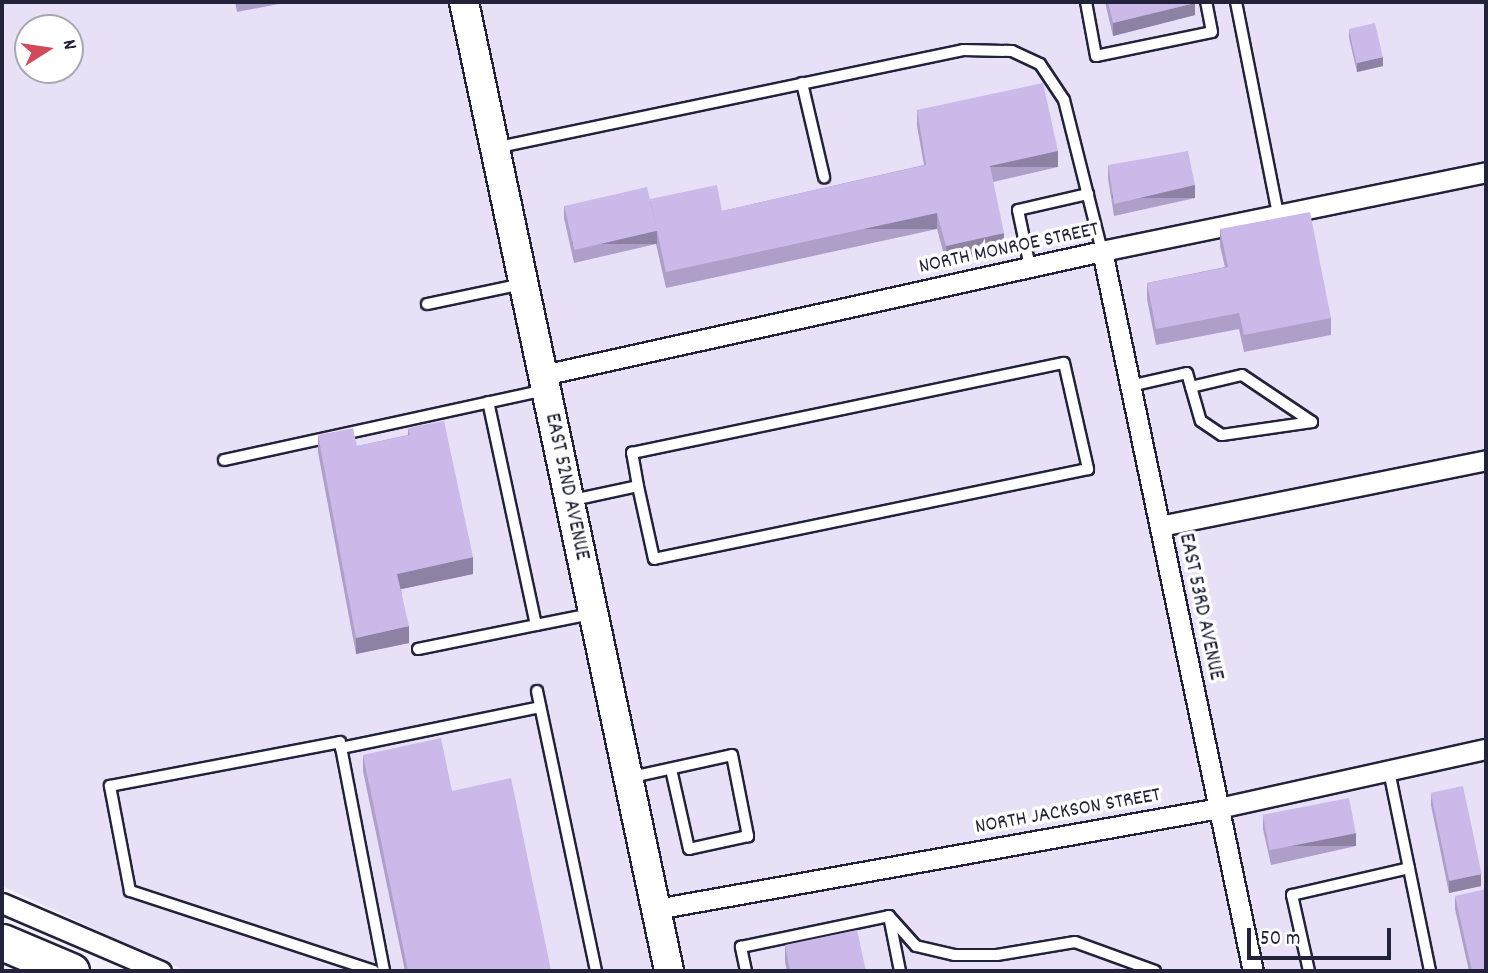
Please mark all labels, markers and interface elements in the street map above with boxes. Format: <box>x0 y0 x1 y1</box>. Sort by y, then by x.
north arrow <box>14 14 84 84</box>
text: N <box>54 38 82 52</box>
street label: NORTH MONROE STREET <box>917 218 1101 280</box>
street label: EAST 52ND AVENUE <box>538 411 594 563</box>
street label: EAST 53RD AVENUE <box>1172 531 1228 683</box>
street label: NORTH JACKSON STREET <box>973 783 1163 841</box>
scale bar <box>1250 914 1394 958</box>
text: 50 m <box>1260 925 1300 955</box>

